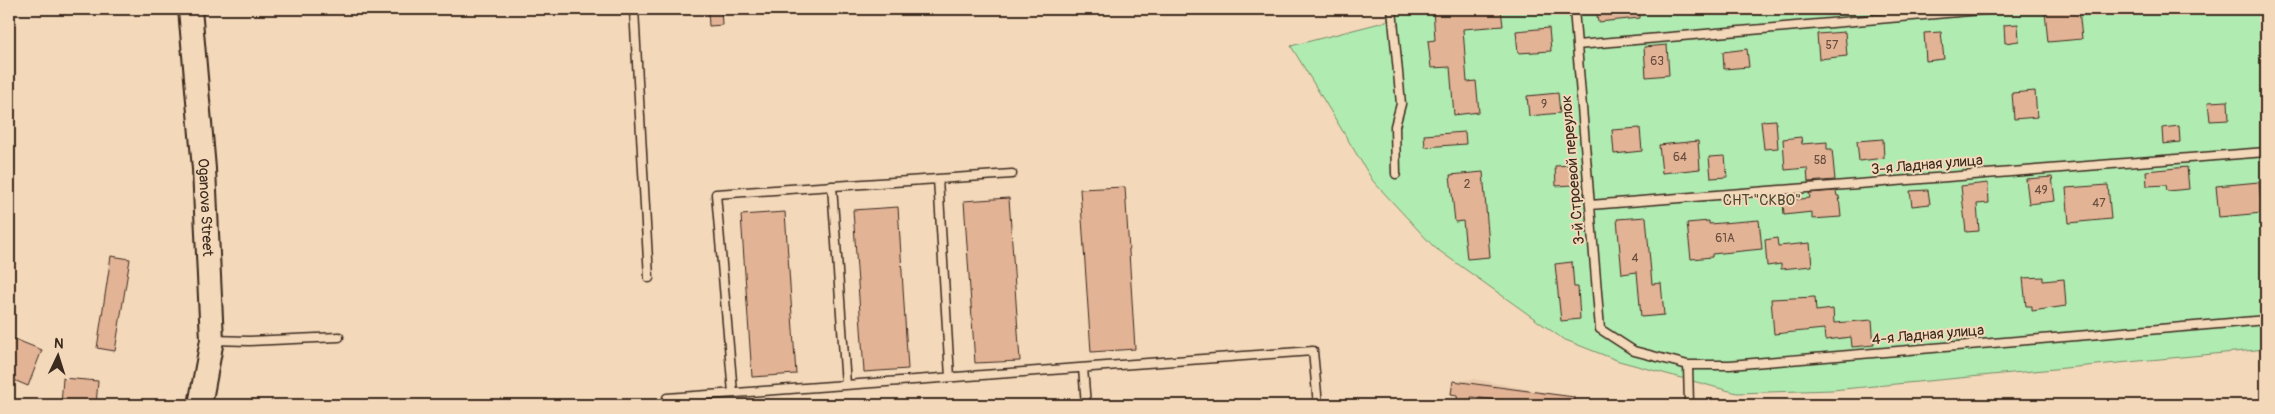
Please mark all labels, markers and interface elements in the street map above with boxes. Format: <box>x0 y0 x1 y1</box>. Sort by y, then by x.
house number: 57 <box>1826 38 1839 53</box>
house number: 63 <box>1650 54 1664 69</box>
street label: 3-й Строевой переулок <box>1557 94 1589 246</box>
house number: 9 <box>1541 97 1547 112</box>
house number: 64 <box>1673 150 1687 165</box>
street label: 3-я Ладная улица <box>1870 151 1984 179</box>
house number: 58 <box>1814 153 1826 168</box>
street label: Oganova Street <box>194 157 218 258</box>
house number: 2 <box>1464 177 1471 192</box>
house number: 49 <box>2034 183 2048 198</box>
park label: СНТ "СКВО" <box>1723 191 1801 210</box>
house number: 47 <box>2092 196 2106 211</box>
house number: 61А <box>1715 231 1735 246</box>
house number: 4 <box>1632 251 1639 266</box>
street label: 4-я Ладная улица <box>1871 321 1985 349</box>
north arrow <box>32 332 82 382</box>
text: N <box>54 335 64 352</box>

